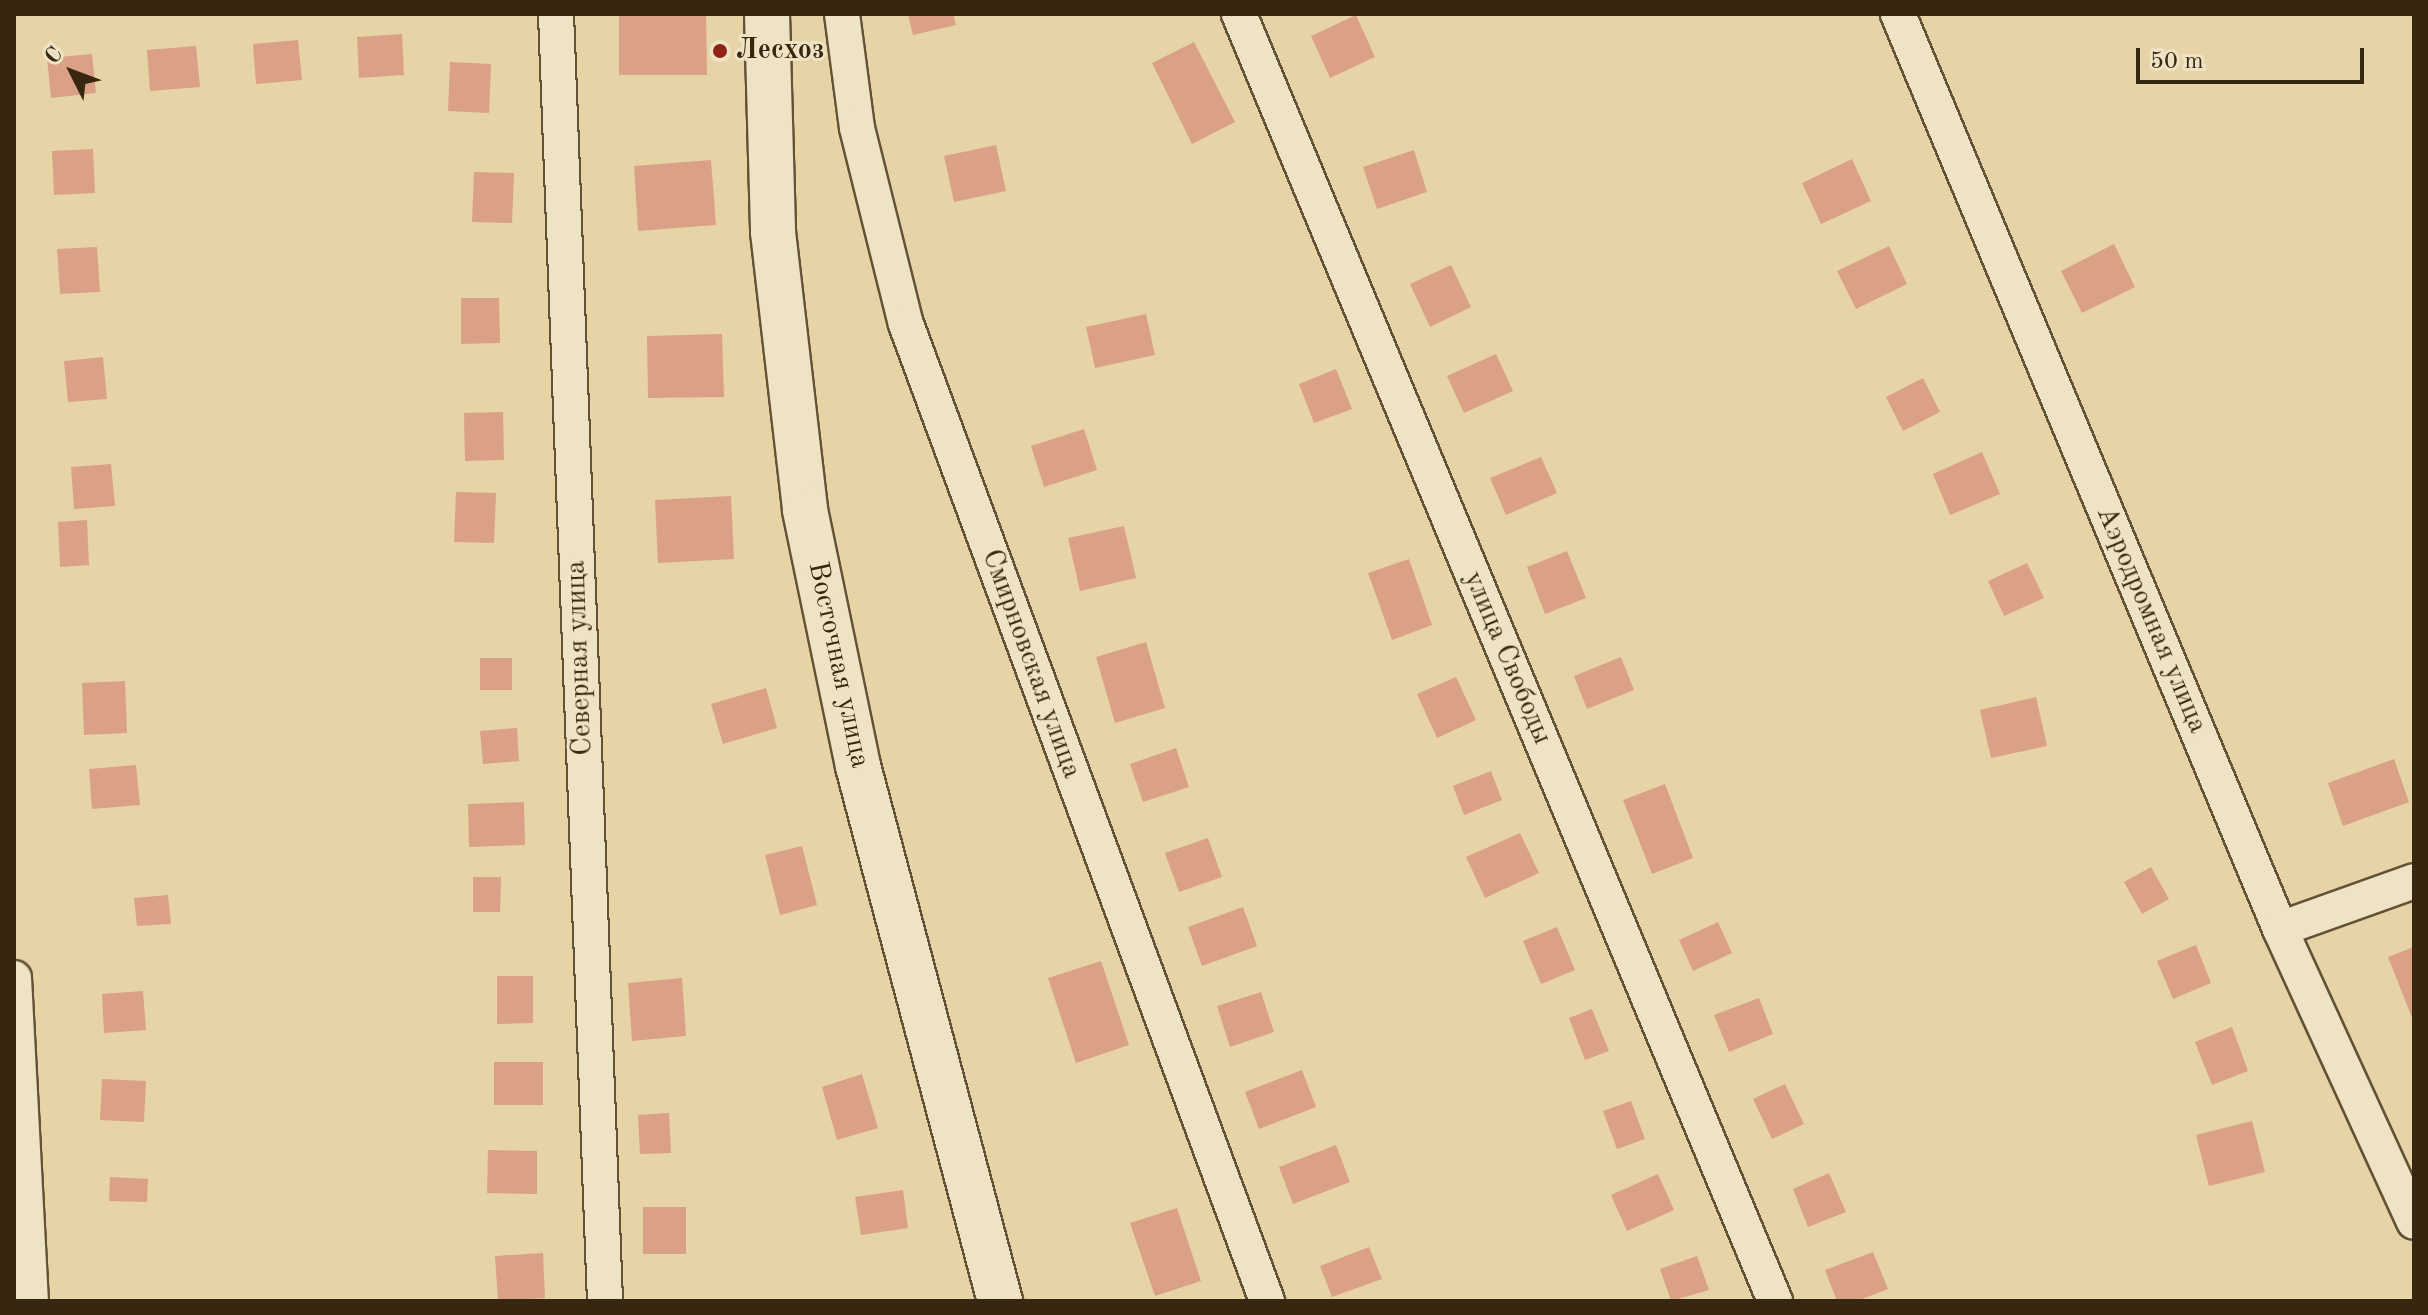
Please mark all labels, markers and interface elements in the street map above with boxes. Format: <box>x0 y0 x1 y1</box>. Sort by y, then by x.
north arrow <box>32 32 112 112</box>
scale bar <box>2140 32 2368 82</box>
place label: Лесхоз <box>736 34 824 68</box>
marker: Лесхоз <box>711 42 729 60</box>
text: С <box>41 43 67 69</box>
text: 50 m <box>2150 50 2204 74</box>
street label: Аэродромная улица <box>2088 502 2214 738</box>
street label: Смирновская улица <box>974 545 1088 783</box>
street label: Восточная улица <box>800 559 876 771</box>
street label: Северная улица <box>560 560 600 756</box>
street label: улица Свободы <box>1455 566 1559 750</box>

